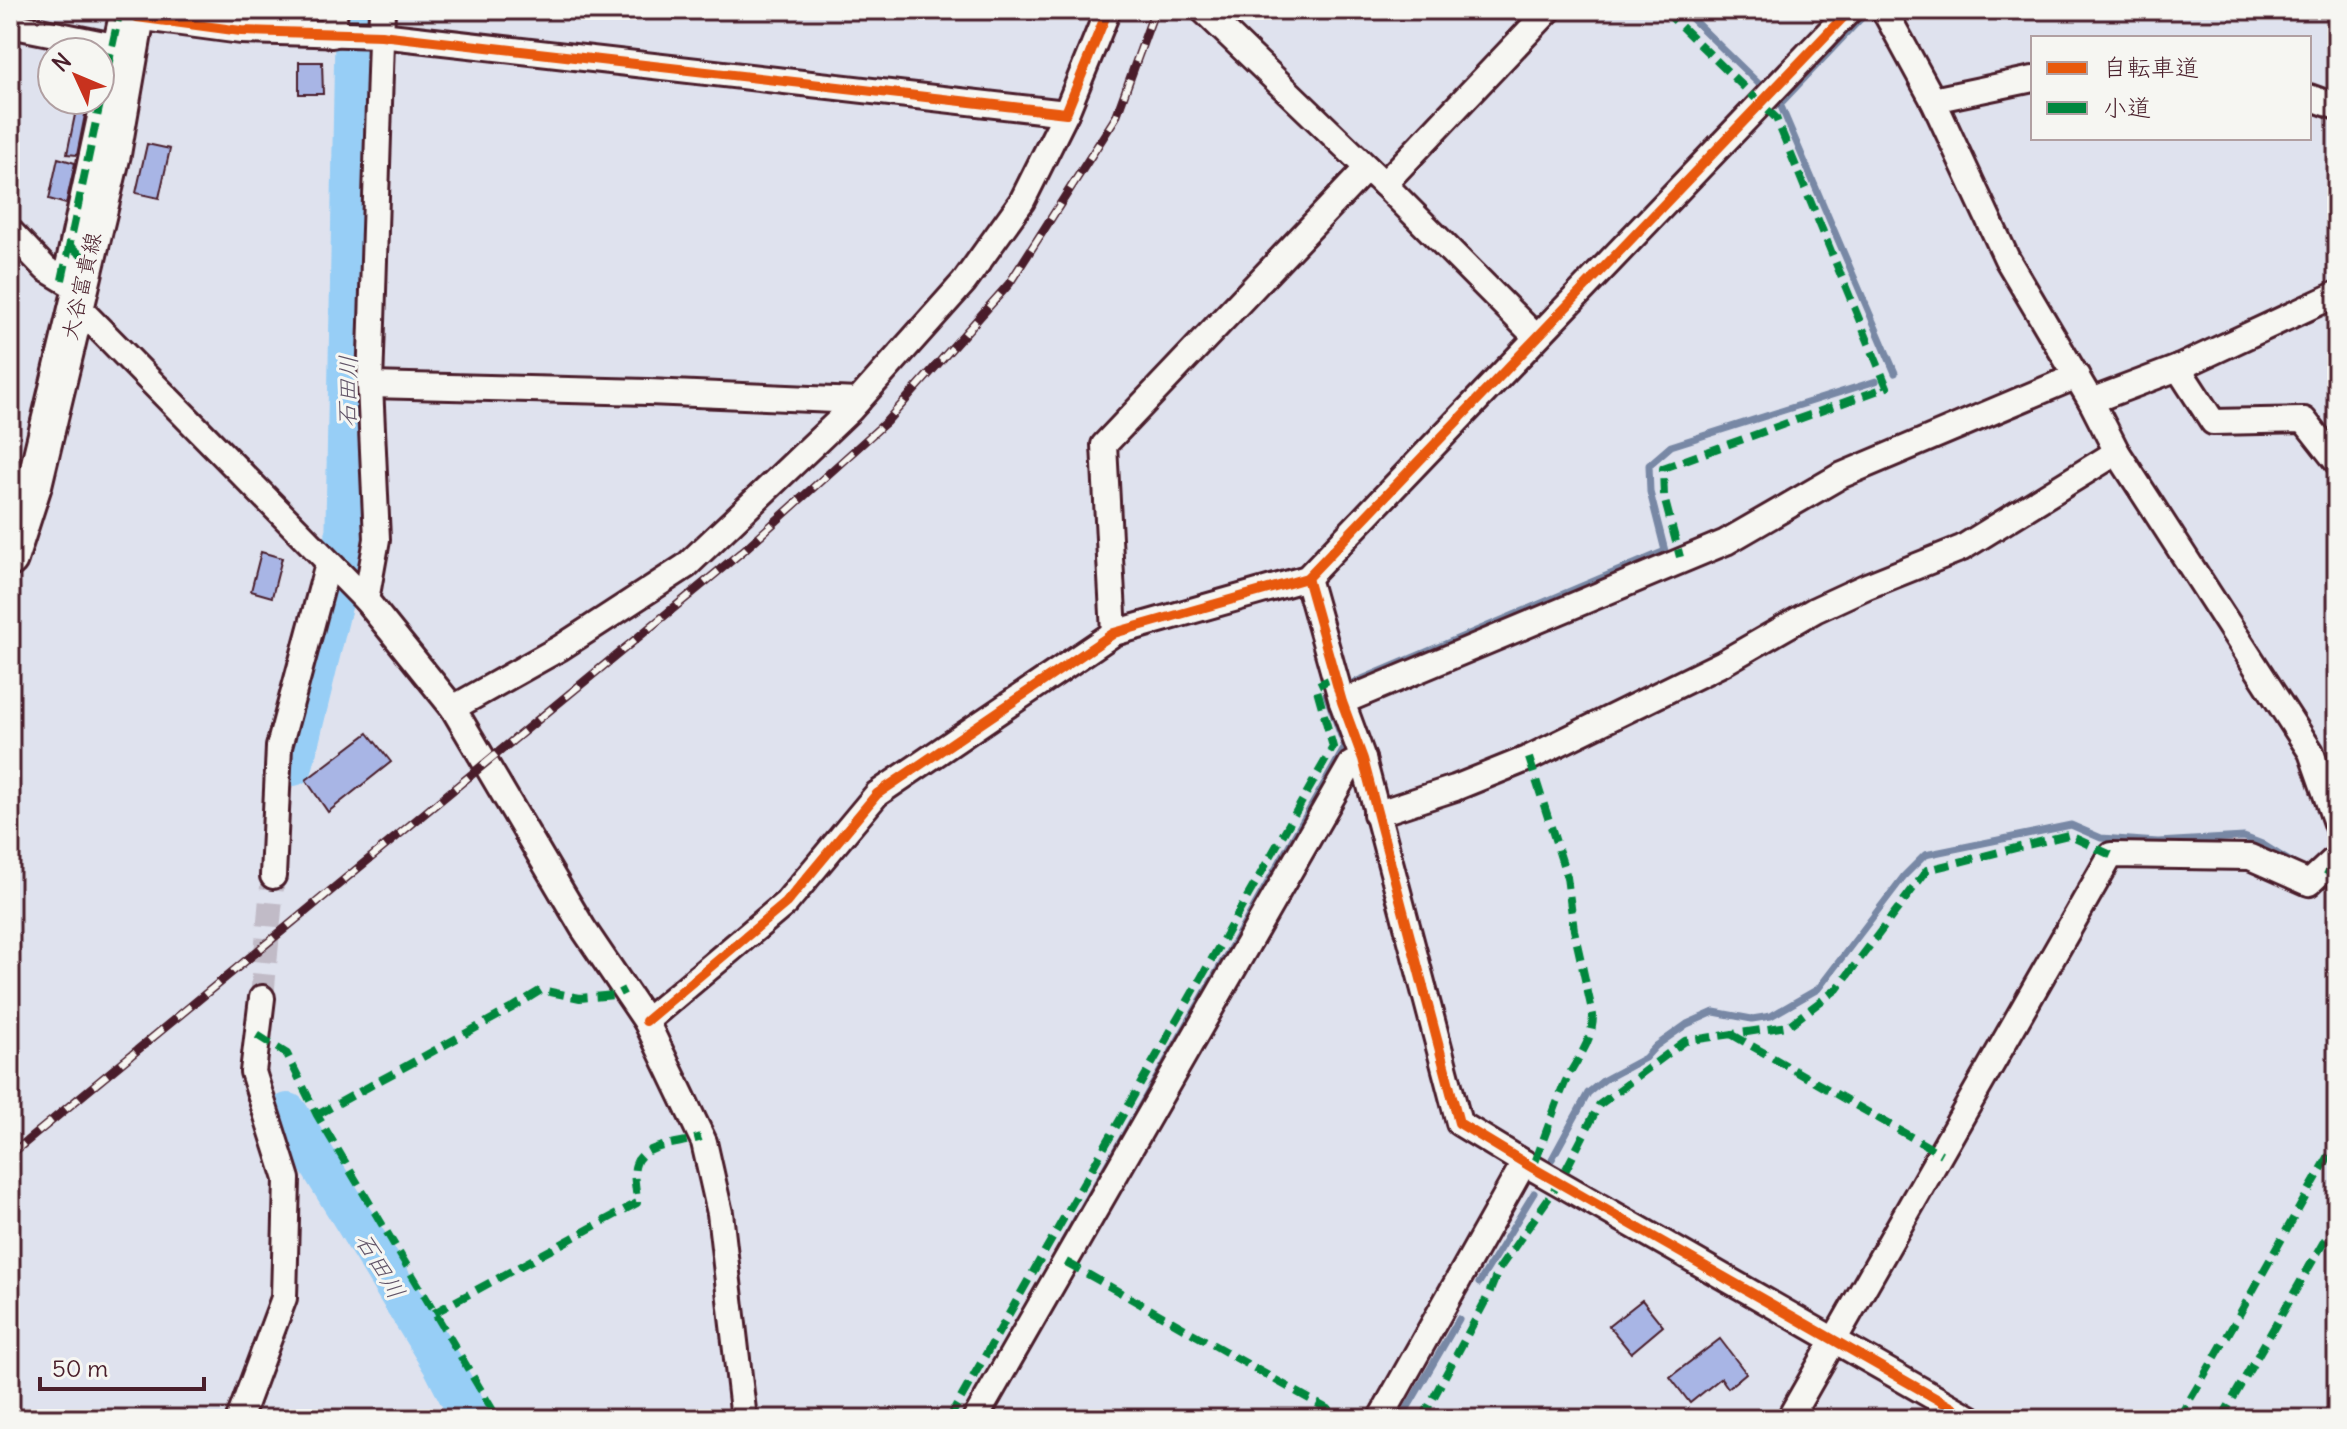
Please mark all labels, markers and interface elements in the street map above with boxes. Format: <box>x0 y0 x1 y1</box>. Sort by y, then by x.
north arrow <box>36 36 116 116</box>
legend <box>2031 36 2311 140</box>
text: N <box>46 47 77 77</box>
text: 自転車道 <box>2103 52 2199 82</box>
text: 小道 <box>2103 92 2151 122</box>
street label: 大谷富貴線 <box>55 229 107 343</box>
water label: 石田川 <box>331 355 363 427</box>
water label: 石田川 <box>349 1227 412 1304</box>
scale bar <box>40 1341 204 1391</box>
text: 50 m <box>52 1353 108 1383</box>

